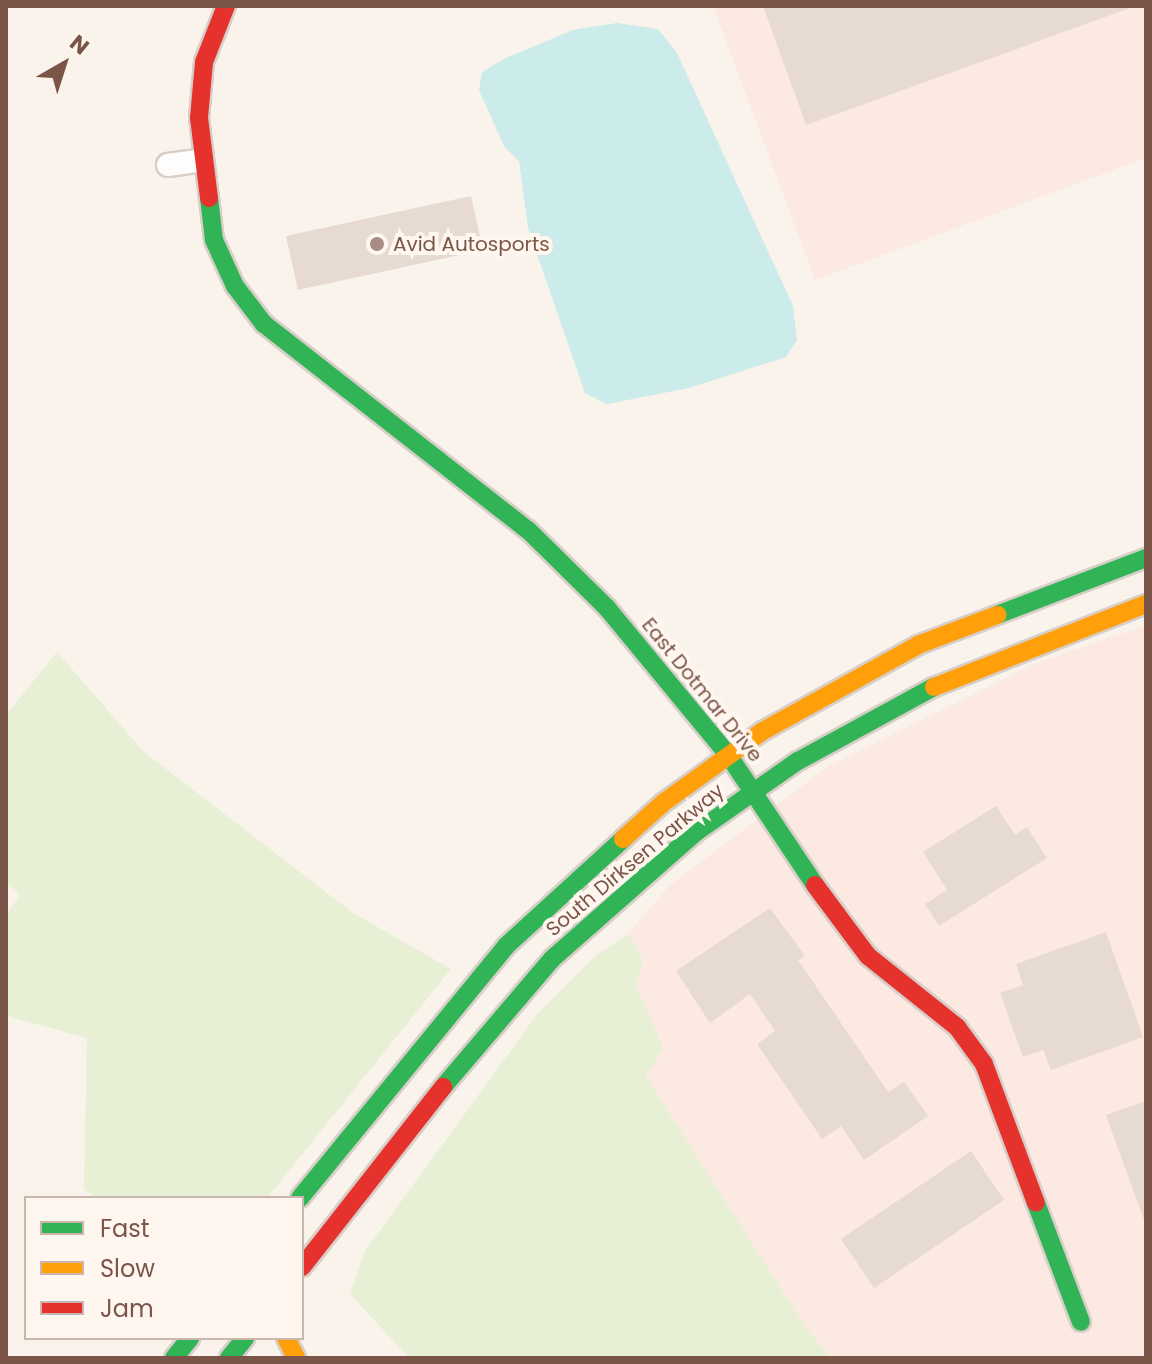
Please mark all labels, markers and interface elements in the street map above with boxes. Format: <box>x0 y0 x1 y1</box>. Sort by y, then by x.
north arrow <box>24 24 104 104</box>
text: N <box>63 28 96 62</box>
place label: Avid Autosports <box>393 232 550 256</box>
marker: Avid Autosports <box>368 235 386 253</box>
street label: East Dotmar Drive <box>637 613 767 767</box>
street label: South Dirksen Parkway <box>541 779 729 941</box>
legend <box>24 1196 304 1340</box>
text: Fast <box>100 1212 150 1245</box>
text: Slow <box>100 1252 155 1285</box>
text: Jam <box>100 1292 154 1325</box>

